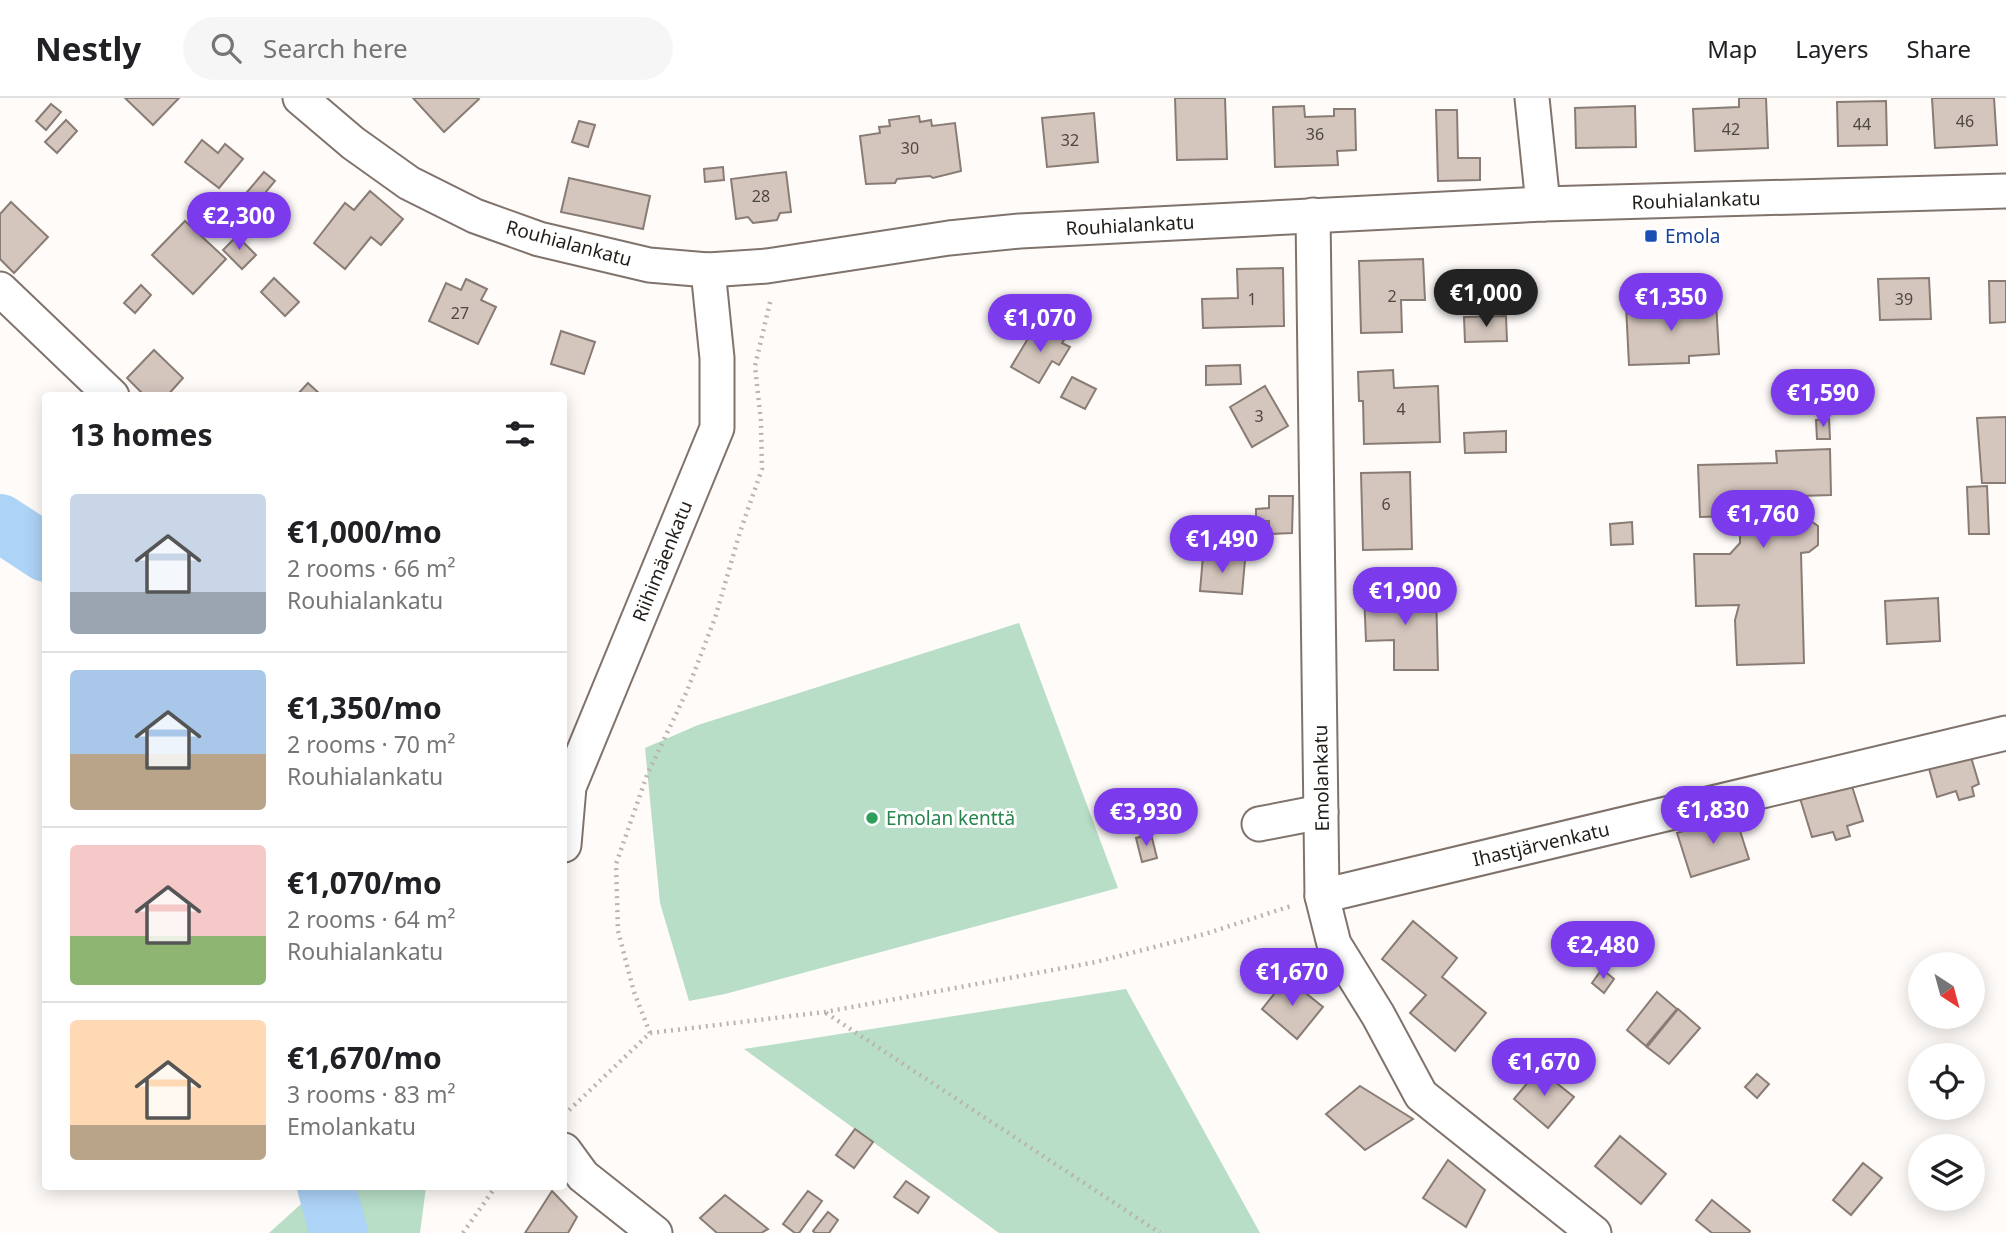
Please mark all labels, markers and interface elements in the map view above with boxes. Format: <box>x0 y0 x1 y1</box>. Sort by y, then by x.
search box <box>183 17 673 80</box>
text: Nestly <box>35 26 141 71</box>
icon: search <box>207 29 245 67</box>
text: Search here <box>263 30 408 66</box>
text: Map <box>1707 32 1757 65</box>
text: Layers <box>1795 32 1869 65</box>
text: Share <box>1907 32 1971 65</box>
house number: 46 <box>1956 110 1974 132</box>
house number: 44 <box>1853 113 1871 135</box>
house number: 42 <box>1722 118 1740 140</box>
house number: 36 <box>1306 123 1324 145</box>
house number: 32 <box>1061 129 1079 151</box>
house number: 30 <box>901 137 919 159</box>
house number: 28 <box>752 185 770 207</box>
street label: Rouhialankatu <box>1631 185 1761 215</box>
pin: €2,300 <box>182 192 296 252</box>
text: €2,300 <box>203 199 275 231</box>
street label: Rouhialankatu <box>1065 209 1195 241</box>
street label: Rouhialankatu <box>503 214 635 272</box>
place label: Emola <box>1665 223 1720 249</box>
marker: Emola <box>1643 228 1659 244</box>
pin: €1,000 <box>1429 270 1543 329</box>
pin: €1,350 <box>1614 274 1728 333</box>
text: €1,000 <box>1450 276 1522 308</box>
text: €1,350 <box>1635 280 1707 312</box>
house number: 2 <box>1387 285 1397 307</box>
house number: 1 <box>1247 288 1257 310</box>
house number: 39 <box>1895 288 1913 310</box>
pin: €1,070 <box>983 294 1097 354</box>
text: €1,070 <box>1004 301 1076 333</box>
house number: 27 <box>451 302 469 324</box>
pin: €1,590 <box>1766 370 1880 429</box>
text: €1,590 <box>1787 376 1859 408</box>
house number: 4 <box>1396 398 1406 420</box>
house number: 3 <box>1254 405 1264 427</box>
text: 13 homes <box>70 414 213 455</box>
icon: filters <box>501 415 539 453</box>
pin: €1,760 <box>1706 490 1820 550</box>
house number: 6 <box>1381 493 1391 515</box>
street label: Riihimäenkatu <box>626 497 698 625</box>
text: €1,760 <box>1727 497 1799 529</box>
text: €1,000/mo <box>287 511 442 552</box>
pin: €1,490 <box>1165 516 1279 575</box>
icon: home <box>126 522 210 606</box>
text: €1,490 <box>1186 522 1258 554</box>
text: 2 rooms · 66 m² <box>287 552 456 584</box>
pin: €1,900 <box>1348 568 1462 627</box>
text: €1,900 <box>1369 574 1441 606</box>
text: Rouhialankatu <box>287 584 443 616</box>
text: €1,350/mo <box>287 687 442 728</box>
icon: home <box>126 698 210 782</box>
street label: Emolankatu <box>1307 725 1335 831</box>
text: 2 rooms · 70 m² <box>287 728 456 760</box>
text: Rouhialankatu <box>287 760 443 792</box>
pin: €1,830 <box>1656 786 1770 846</box>
pin: €3,930 <box>1089 788 1203 848</box>
text: €1,830 <box>1677 793 1749 825</box>
text: €3,930 <box>1110 795 1182 827</box>
place label: Emolan kenttä <box>886 805 1015 831</box>
marker: Emolan kenttä <box>864 810 880 826</box>
street label: Ihastjärvenkatu <box>1470 816 1612 872</box>
text: €1,070/mo <box>287 862 442 903</box>
icon: home <box>126 873 210 957</box>
text: 2 rooms · 64 m² <box>287 903 456 935</box>
pin: €2,480 <box>1546 922 1660 981</box>
text: €2,480 <box>1567 928 1639 960</box>
text: Rouhialankatu <box>287 935 443 967</box>
pin: €1,670 <box>1235 948 1349 1008</box>
north arrow <box>1908 952 1984 1029</box>
map controls <box>1908 952 1985 1211</box>
text: €1,670 <box>1256 955 1328 987</box>
text: €1,670/mo <box>287 1037 442 1078</box>
pin: €1,670 <box>1487 1038 1601 1098</box>
button: locate <box>1908 1043 1985 1120</box>
text: €1,670 <box>1508 1045 1580 1077</box>
icon: home <box>126 1048 210 1132</box>
text: 3 rooms · 83 m² <box>287 1078 456 1110</box>
text: Emolankatu <box>287 1110 416 1142</box>
button: layers <box>1908 1134 1985 1211</box>

